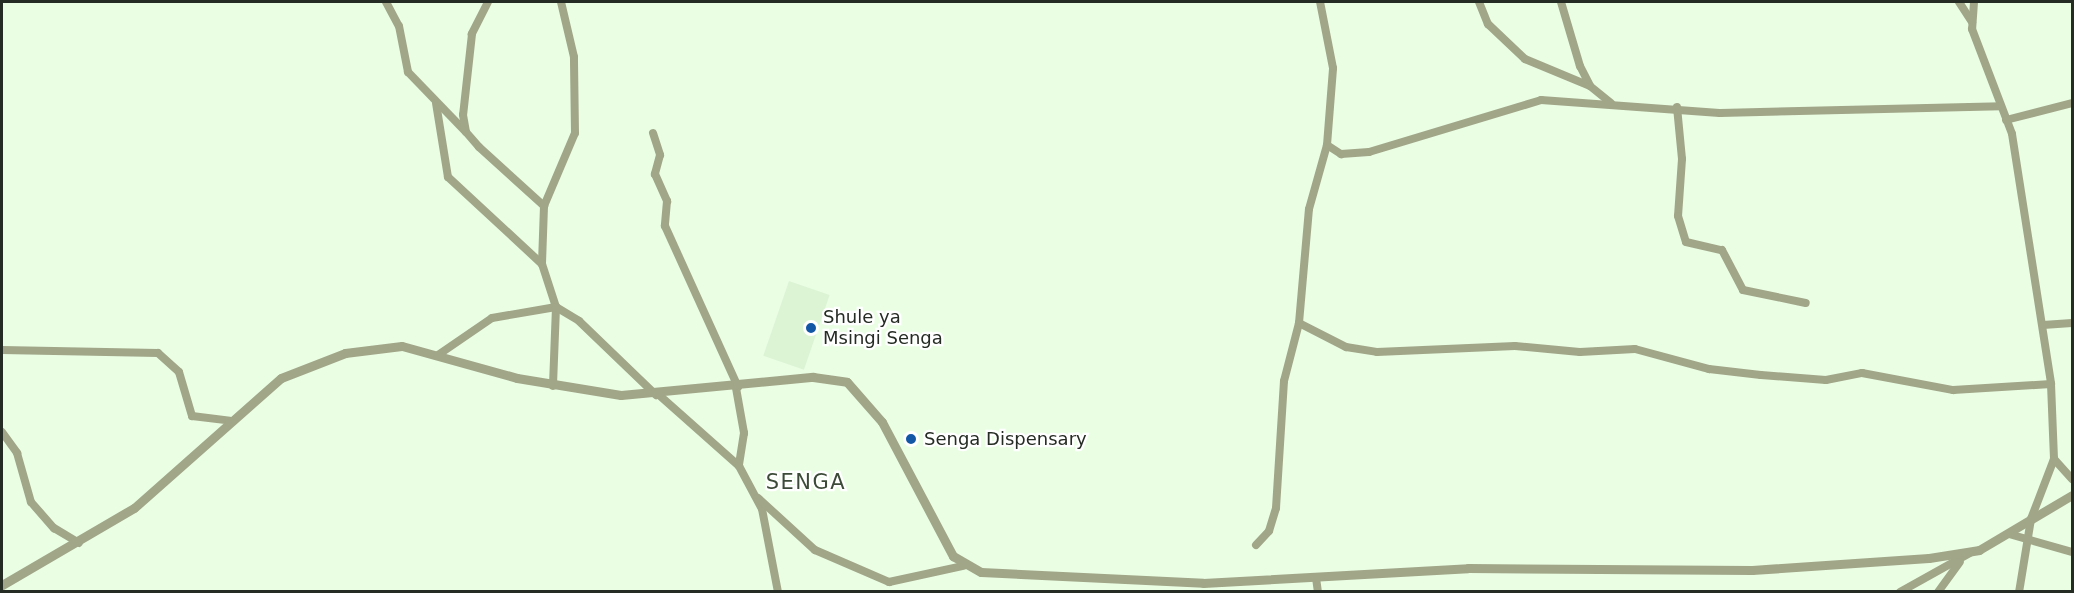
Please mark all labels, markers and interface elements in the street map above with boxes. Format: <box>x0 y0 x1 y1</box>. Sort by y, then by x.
place label: Shule ya Msingi Senga <box>823 307 943 350</box>
marker: Shule ya Msingi Senga <box>804 321 818 335</box>
place label: Senga Dispensary <box>924 428 1087 450</box>
marker: Senga Dispensary <box>902 430 920 448</box>
district label: SENGA <box>766 469 846 495</box>

